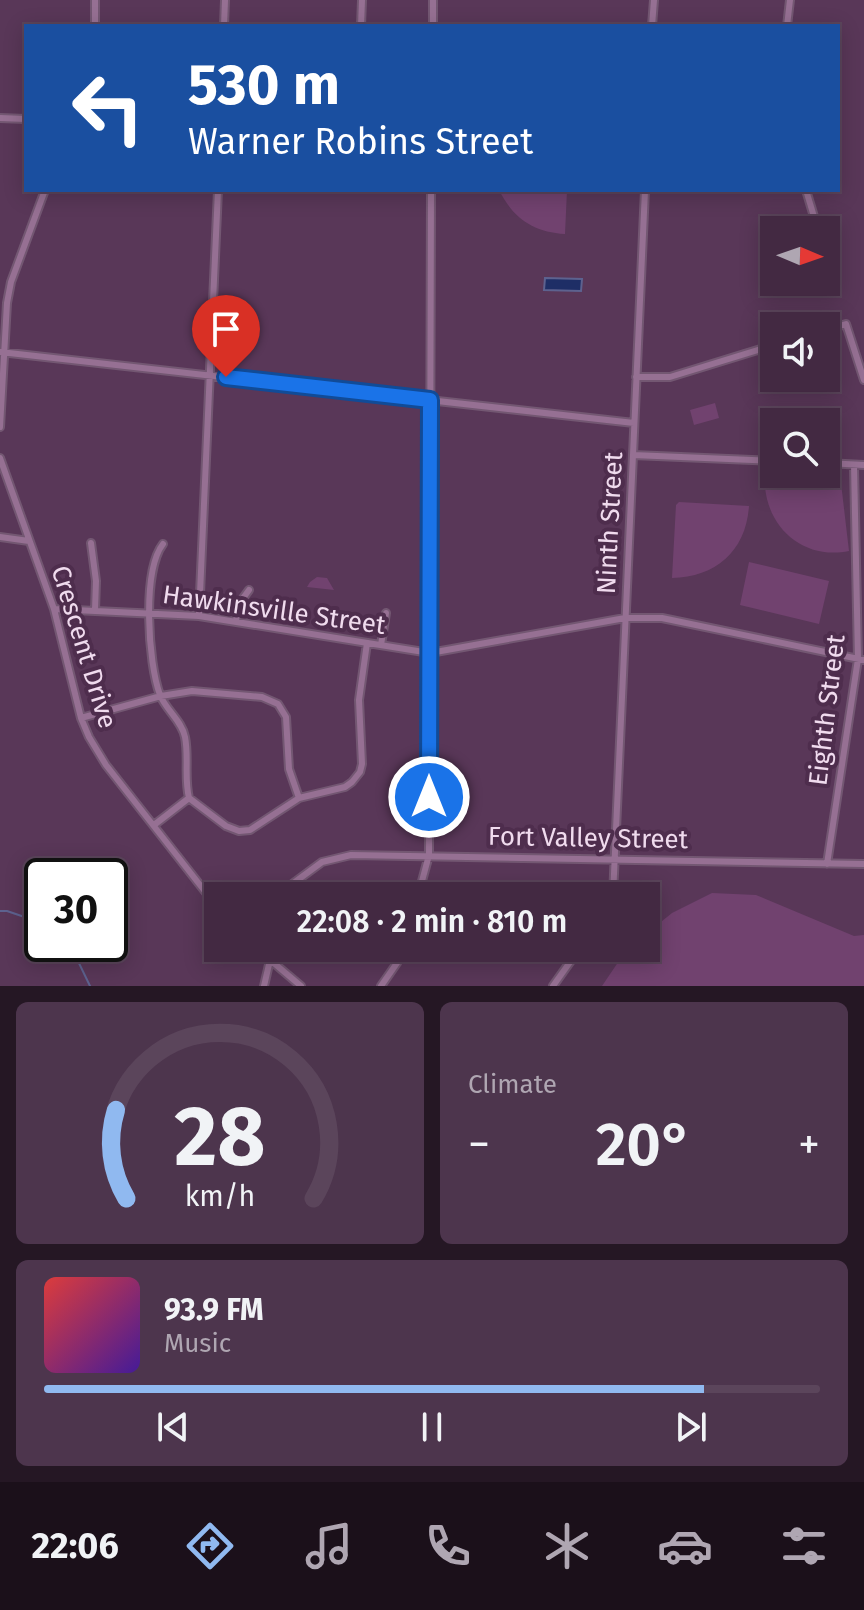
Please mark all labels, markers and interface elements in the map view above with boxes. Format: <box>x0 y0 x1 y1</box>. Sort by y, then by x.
text: 530 m <box>188 52 340 119</box>
icon: left <box>56 56 160 160</box>
text: Warner Robins Street <box>188 120 533 164</box>
north arrow <box>760 216 840 296</box>
map controls <box>760 216 840 488</box>
pin <box>192 295 260 377</box>
icon: arrive <box>204 307 248 351</box>
button: sound <box>760 312 840 392</box>
button: search <box>760 408 840 488</box>
street label: Ninth Street <box>591 450 629 595</box>
street label: Crescent Drive <box>45 562 123 732</box>
street label: Hawkinsville Street <box>161 579 388 641</box>
street label: Eighth Street <box>802 632 852 787</box>
position arrow <box>387 755 471 839</box>
street label: Fort Valley Street <box>488 821 689 855</box>
speed limit sign: 30 <box>24 858 128 962</box>
text: 22:08 · 2 min · 810 m <box>297 904 567 940</box>
text: Climate <box>468 1069 557 1100</box>
text: 28 <box>174 1087 266 1187</box>
text: 20° <box>596 1109 692 1181</box>
text: − <box>468 1118 490 1171</box>
text: + <box>798 1118 820 1171</box>
text: km/h <box>185 1179 255 1214</box>
text: 93.9 FM <box>164 1292 264 1328</box>
text: Music <box>164 1328 231 1359</box>
icon: previous <box>151 1405 195 1449</box>
icon: pause <box>410 1405 454 1449</box>
icon: next <box>669 1405 713 1449</box>
icon: directions <box>182 1518 238 1574</box>
icon: music <box>301 1518 357 1574</box>
icon: phone <box>420 1518 476 1574</box>
icon: climate <box>539 1518 595 1574</box>
icon: car <box>657 1518 713 1574</box>
icon: filters <box>776 1518 832 1574</box>
text: 22:06 <box>31 1524 119 1568</box>

